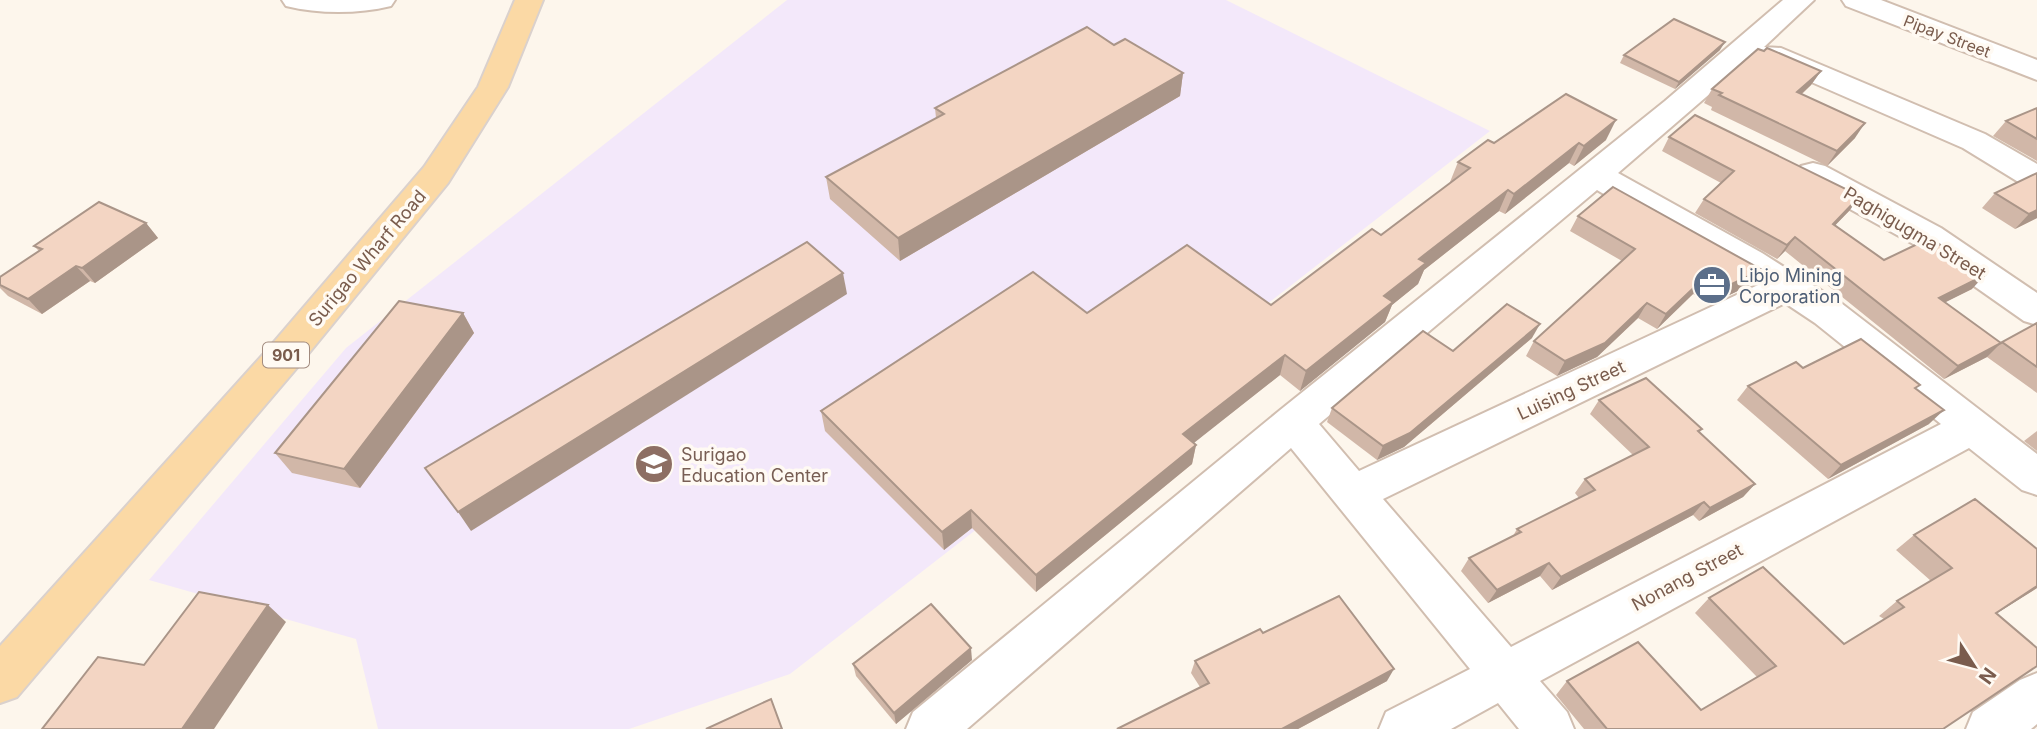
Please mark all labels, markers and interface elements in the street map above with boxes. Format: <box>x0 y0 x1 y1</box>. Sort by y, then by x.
street label: Pipay Street <box>1901 10 1993 62</box>
street label: Paghigugma Street <box>1840 182 1990 284</box>
street label: Surigao Wharf Road <box>304 186 430 330</box>
office icon: Libjo Mining Corporation <box>1691 264 1733 306</box>
place label: Libjo Mining Corporation <box>1739 265 1842 307</box>
road number: 901 <box>263 342 309 368</box>
street label: Luising Street <box>1514 356 1628 424</box>
school or university icon: Surigao Education Center <box>633 443 675 485</box>
place label: Surigao Education Center <box>681 444 828 486</box>
street label: Nonang Street <box>1628 539 1746 615</box>
north arrow <box>1939 631 2009 701</box>
text: N <box>1974 663 2001 688</box>

